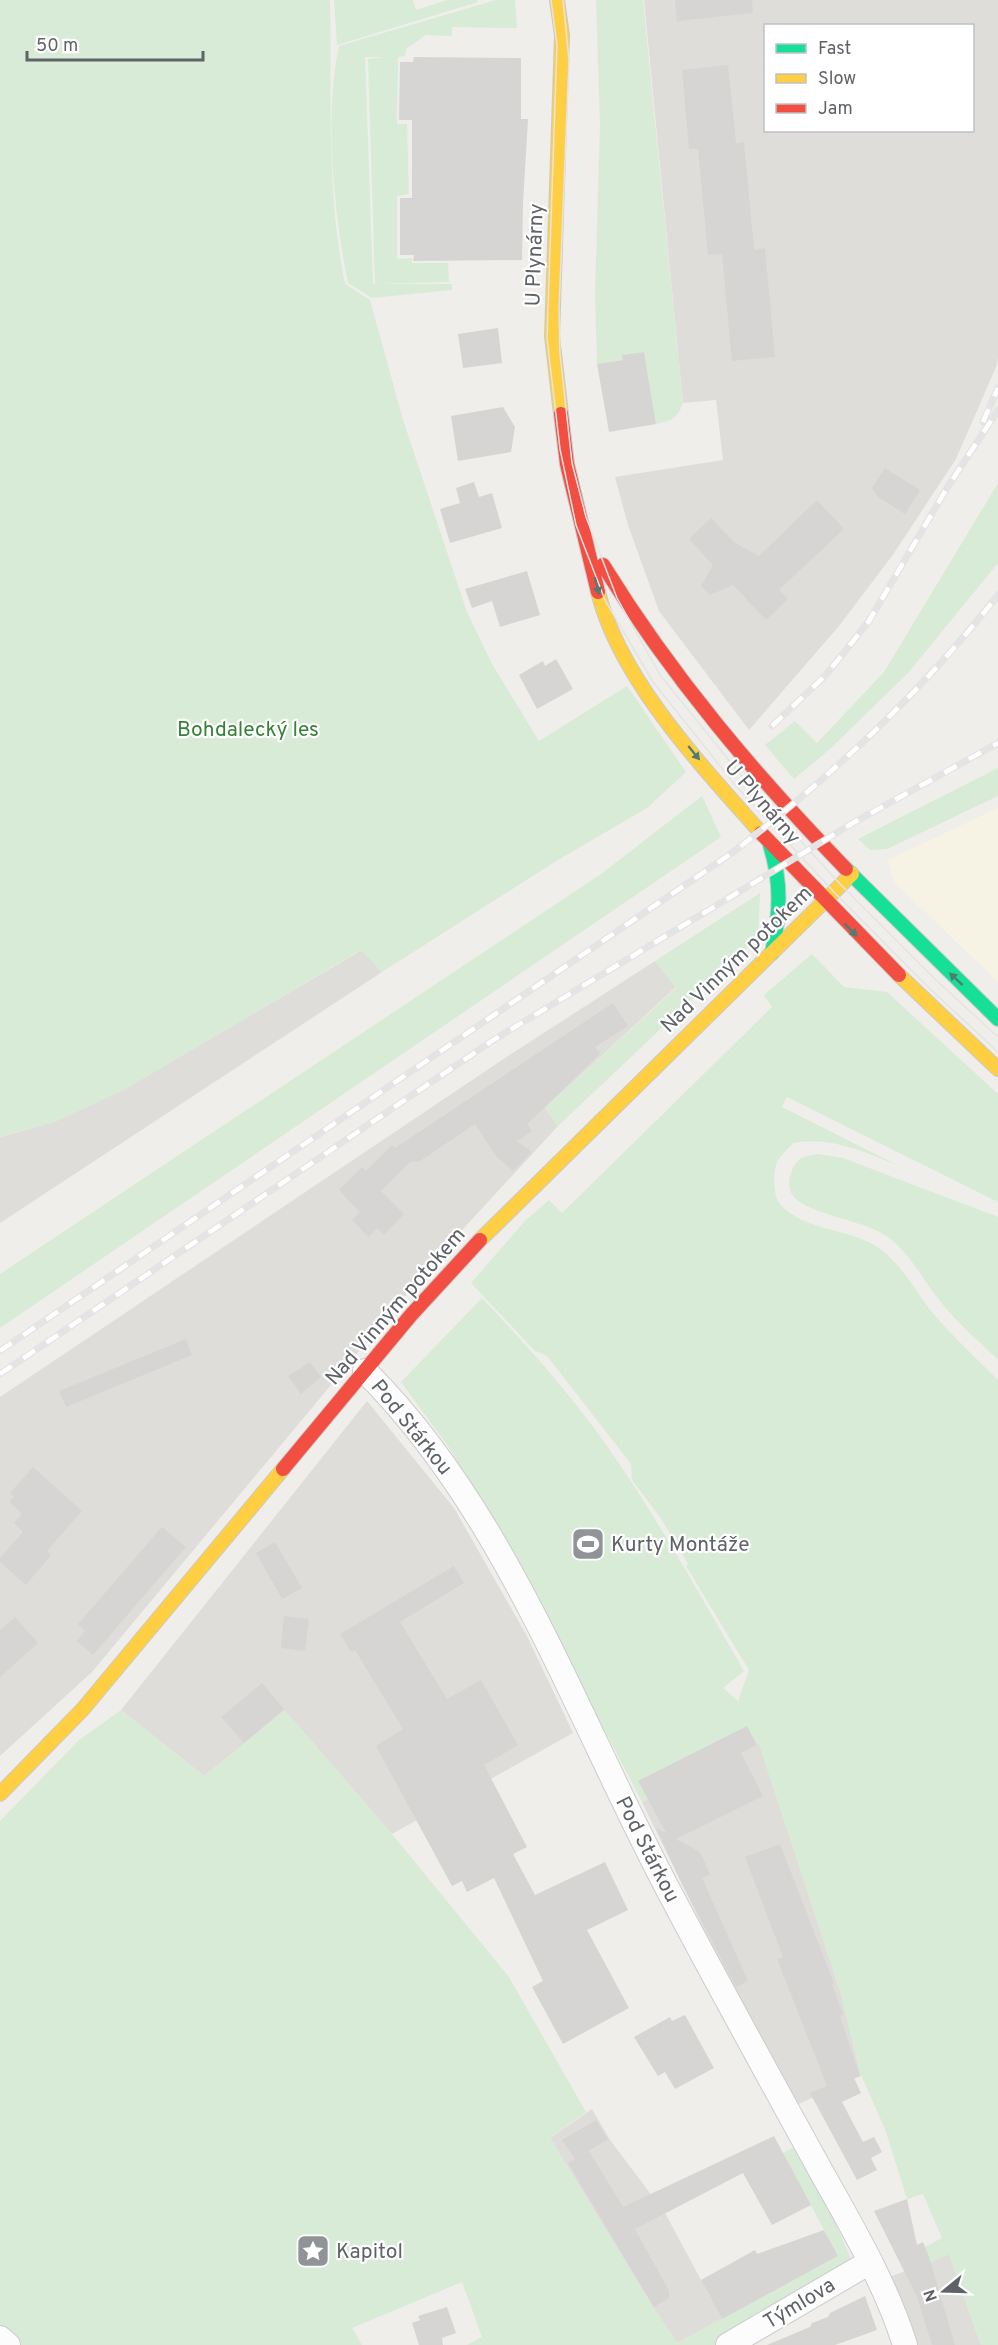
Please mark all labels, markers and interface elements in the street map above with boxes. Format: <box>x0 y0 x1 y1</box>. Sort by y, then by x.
scale bar <box>27 24 202 62</box>
legend <box>764 24 974 132</box>
text: 50 m <box>36 35 78 58</box>
text: Fast <box>818 38 851 61</box>
text: Slow <box>818 68 856 91</box>
text: Jam <box>818 98 853 121</box>
street label: U Plynárny <box>520 203 551 307</box>
one-way arrow <box>592 577 602 596</box>
park label: Bohdalecký les <box>177 717 319 744</box>
one-way arrow <box>687 746 700 761</box>
street label: U Plynárny <box>718 755 806 851</box>
street label: Nad Vinným potokem <box>655 881 819 1040</box>
one-way arrow <box>844 923 858 937</box>
one-way arrow <box>948 972 963 986</box>
street label: Nad Vinným potokem <box>320 1222 472 1392</box>
street label: Pod Stárkou <box>364 1375 458 1481</box>
sports icon: Kurty Montáže <box>570 1526 606 1562</box>
place label: Kurty Montáže <box>611 1532 750 1559</box>
street label: Pod Stárkou <box>608 1792 685 1907</box>
place icon: Kapitol <box>295 2233 331 2269</box>
place label: Kapitol <box>336 2239 403 2266</box>
north arrow <box>914 2261 974 2321</box>
street label: Týmlova <box>759 2272 841 2336</box>
text: N <box>920 2287 943 2304</box>

